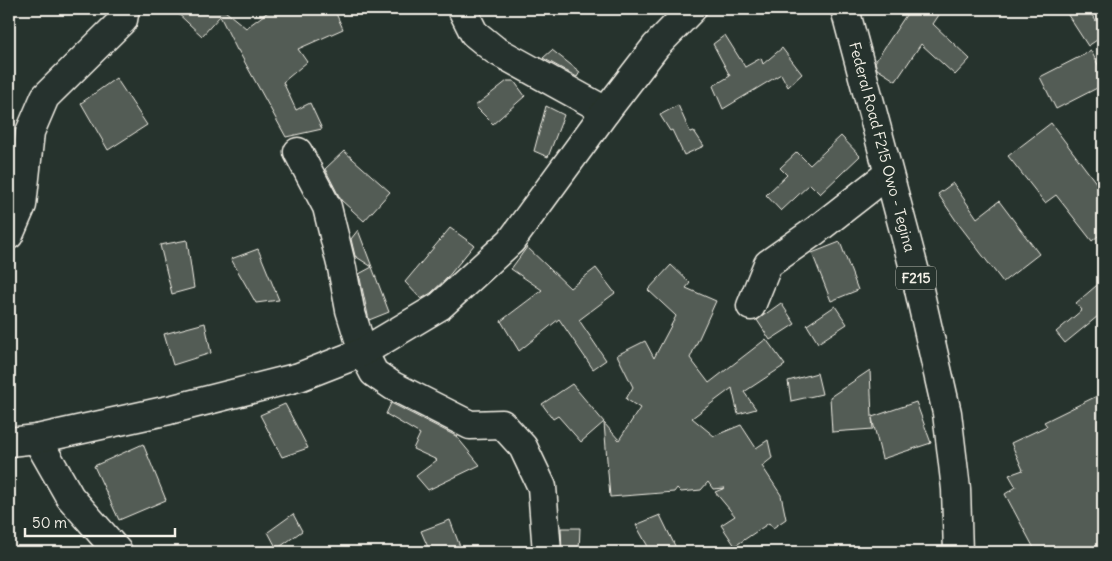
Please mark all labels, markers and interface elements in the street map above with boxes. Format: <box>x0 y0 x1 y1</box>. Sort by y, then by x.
street label: Federal Road F215 Owo - Tegina <box>845 40 920 254</box>
road number: F215 <box>896 266 936 290</box>
scale bar <box>25 506 175 538</box>
text: 50 m <box>32 513 67 532</box>

